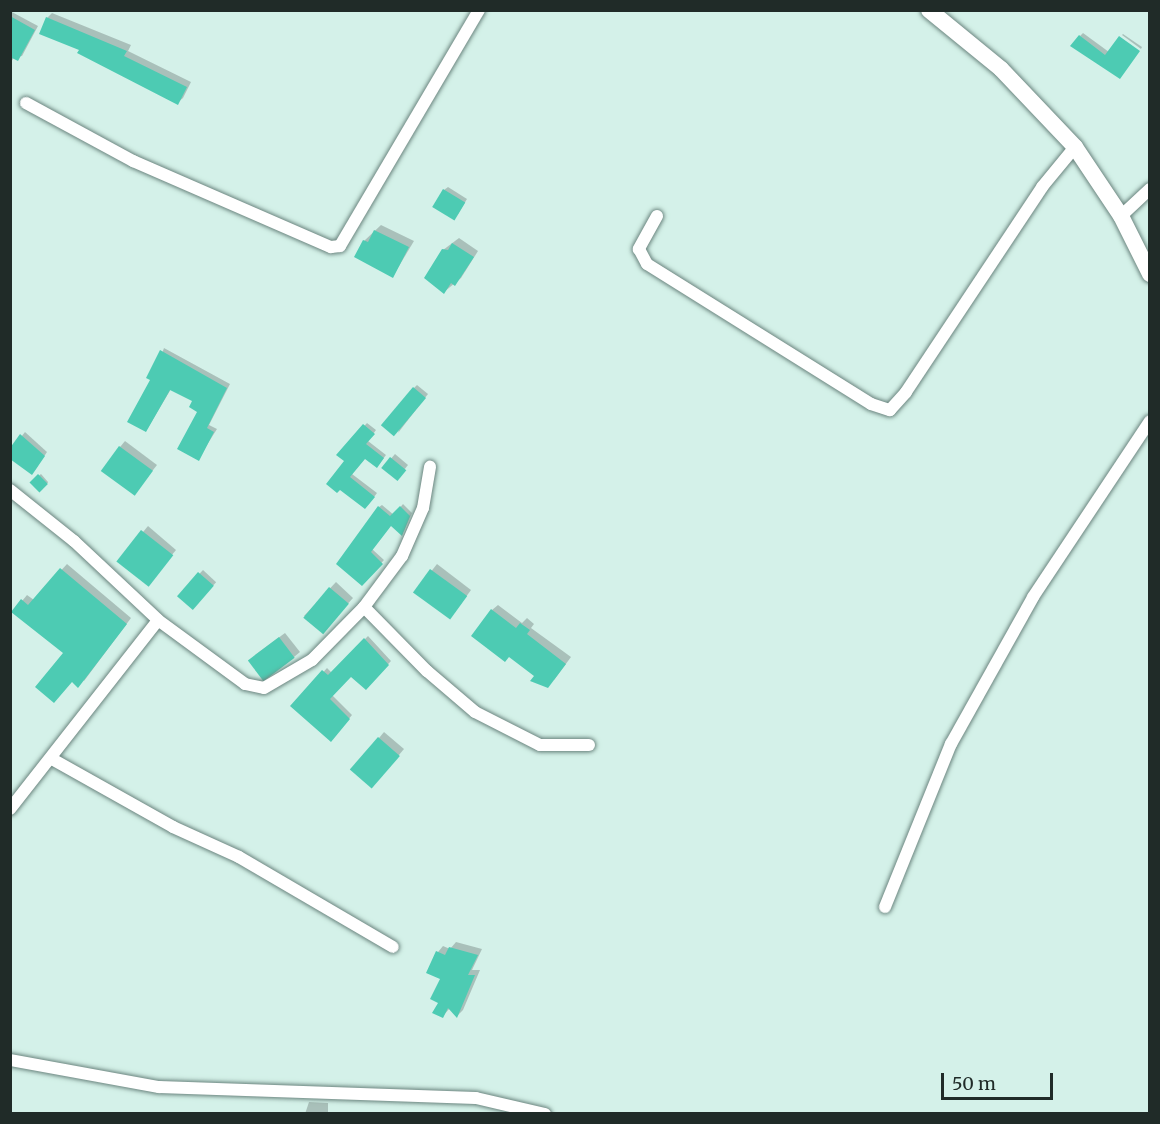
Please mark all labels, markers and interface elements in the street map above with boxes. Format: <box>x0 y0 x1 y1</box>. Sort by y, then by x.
scale bar <box>944 1061 1056 1099</box>
text: 50 m <box>952 1072 996 1095</box>

